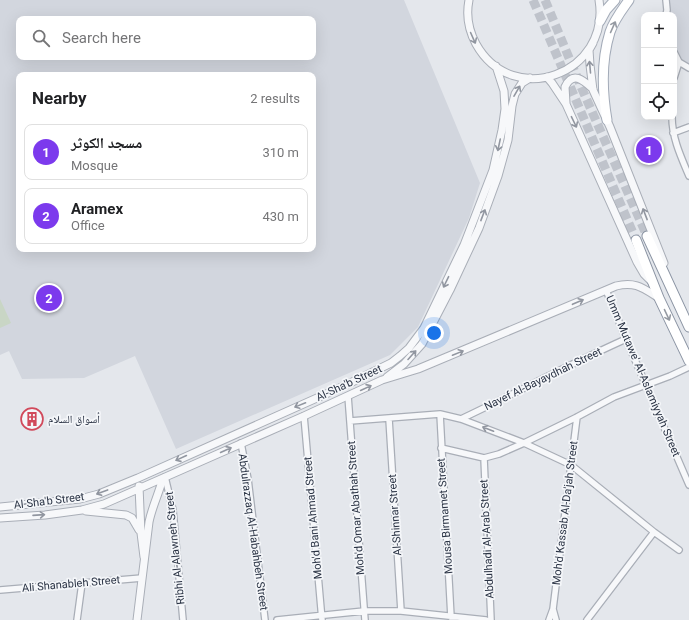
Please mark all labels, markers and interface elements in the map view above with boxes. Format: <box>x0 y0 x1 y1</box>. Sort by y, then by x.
map controls <box>641 12 677 120</box>
button: + <box>641 12 677 48</box>
search box <box>16 16 316 60</box>
one-way arrow <box>610 21 617 33</box>
icon: search <box>30 27 52 49</box>
text: Search here <box>62 29 141 47</box>
one-way arrow <box>470 32 478 44</box>
button: − <box>641 48 677 84</box>
one-way arrow <box>587 61 594 74</box>
button: locate <box>641 84 677 120</box>
one-way arrow <box>514 85 522 97</box>
text: Nearby <box>32 88 87 108</box>
text: 2 results <box>250 91 300 106</box>
one-way arrow <box>571 116 578 128</box>
text: مسجد الكوثر <box>71 134 142 152</box>
pin: 1 <box>636 135 662 165</box>
one-way arrow <box>494 139 502 152</box>
text: 1 <box>42 145 50 160</box>
text: 310 m <box>262 145 299 160</box>
text: Mosque <box>71 158 118 173</box>
text: Aramex <box>71 200 123 218</box>
one-way arrow <box>641 208 649 220</box>
text: 2 <box>42 209 50 224</box>
text: 430 m <box>262 209 299 224</box>
one-way arrow <box>480 210 488 222</box>
text: Office <box>71 218 105 233</box>
one-way arrow <box>442 275 449 287</box>
pin: 2 <box>36 283 62 313</box>
street label: Umm Mutawe' Al-Aslamiyyah Street <box>603 293 683 459</box>
one-way arrow <box>571 297 583 305</box>
one-way arrow <box>664 308 671 320</box>
your location <box>424 323 444 343</box>
street label: Nayef Al-Bayaydhah Street <box>482 345 604 413</box>
one-way arrow <box>452 348 464 356</box>
one-way arrow <box>407 351 416 361</box>
street label: Al-Sha'b Street <box>314 362 384 404</box>
one-way arrow <box>360 384 372 391</box>
one-way arrow <box>295 402 307 410</box>
building icon: أسواق السلام <box>19 406 45 432</box>
place label: أسواق السلام <box>48 412 100 426</box>
one-way arrow <box>482 424 494 432</box>
street label: Moh'd Omar Abathah Street <box>345 440 367 575</box>
street label: Moh'd Kassab Al-Da'jah Street <box>550 440 580 586</box>
one-way arrow <box>219 446 231 453</box>
street label: Abdulrazzaq Al-Habahbeh Street <box>236 453 271 612</box>
one-way arrow <box>176 455 188 462</box>
street label: Moh'd Bani Ahmad Street <box>301 456 325 580</box>
street label: Mousa Birmamet Street <box>434 457 456 574</box>
street label: Al-Shinnar Street <box>386 473 404 556</box>
street label: Abdulhadi Al-Arab Street <box>477 479 497 599</box>
one-way arrow <box>96 489 108 497</box>
street label: Al-Sha'b Street <box>13 490 85 512</box>
street label: Ribhi Al-Alawneh Street <box>163 490 187 605</box>
one-way arrow <box>32 512 45 519</box>
street label: Ali Shanableh Street <box>21 573 121 595</box>

